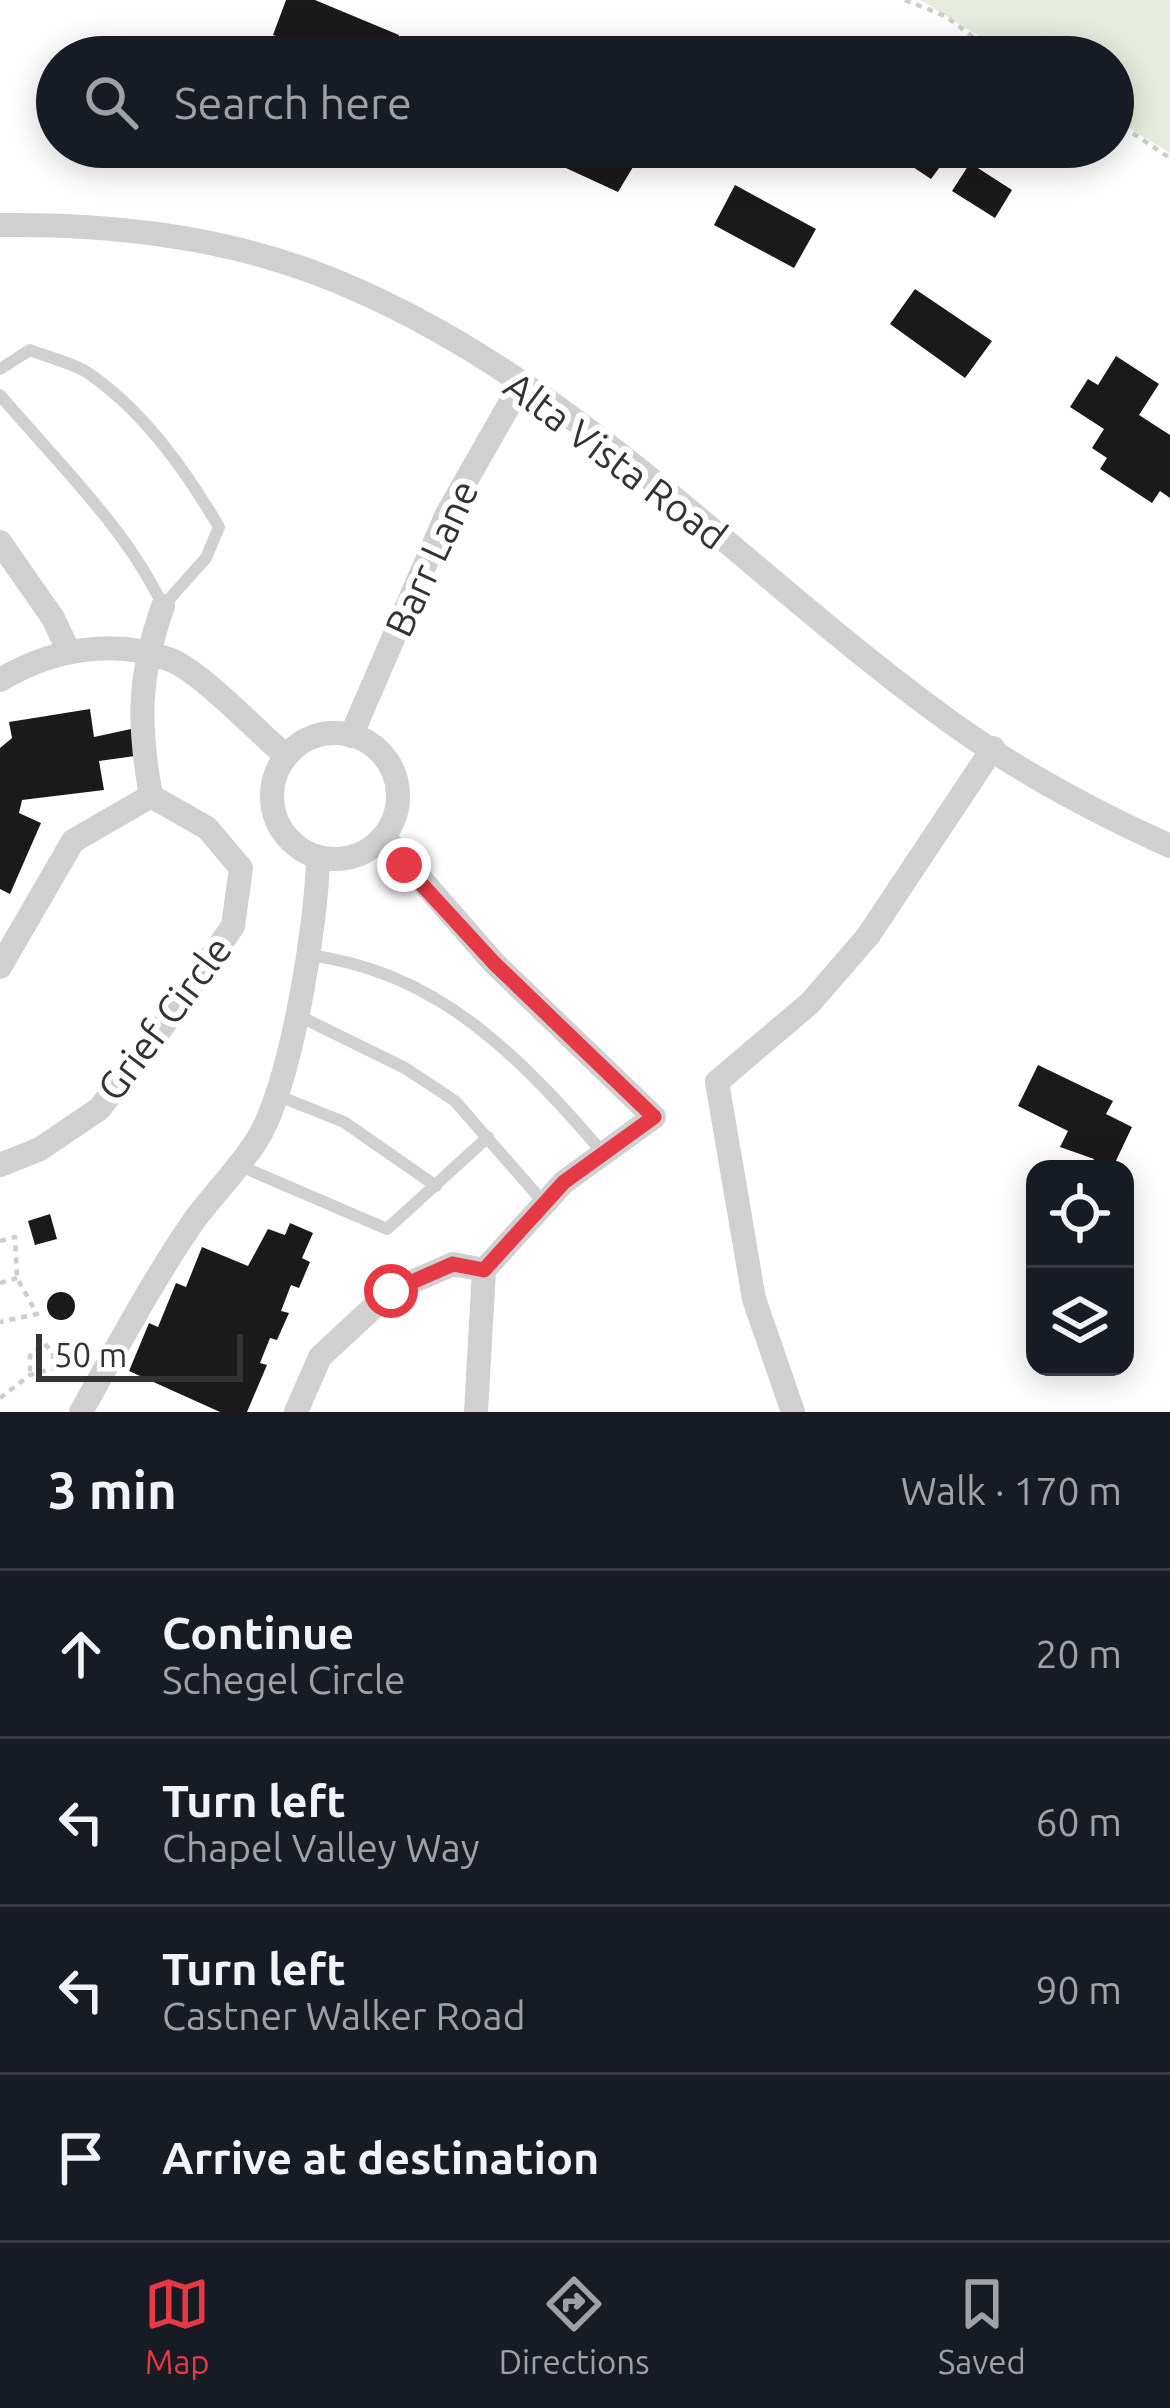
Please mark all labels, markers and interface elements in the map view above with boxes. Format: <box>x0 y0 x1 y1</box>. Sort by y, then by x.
search box <box>36 36 1134 168</box>
icon: search <box>78 69 144 135</box>
text: Search here <box>174 77 412 128</box>
street label: Alta Vista Road <box>497 363 735 557</box>
street label: Barr Lane <box>376 473 486 643</box>
route end <box>377 838 431 892</box>
street label: Grief Circle <box>89 928 239 1108</box>
map controls <box>1026 1160 1134 1376</box>
button: locate <box>1026 1160 1134 1268</box>
route start <box>364 1264 418 1318</box>
button: layers <box>1026 1268 1134 1376</box>
scale bar <box>36 1328 243 1381</box>
text: 50 m <box>54 1336 127 1373</box>
text: 3 min <box>48 1461 177 1519</box>
text: Walk · 170 m <box>901 1469 1122 1512</box>
text: Continue <box>162 1607 354 1658</box>
icon: ahead <box>48 1621 114 1687</box>
text: 20 m <box>1035 1632 1122 1675</box>
text: Schegel Circle <box>162 1658 405 1701</box>
text: Turn left <box>162 1775 346 1826</box>
icon: left <box>48 1789 114 1855</box>
text: 60 m <box>1035 1800 1122 1843</box>
text: Chapel Valley Way <box>162 1826 480 1869</box>
text: Turn left <box>162 1943 346 1994</box>
icon: left <box>48 1957 114 2023</box>
text: 90 m <box>1035 1968 1122 2011</box>
text: Castner Walker Road <box>162 1994 525 2037</box>
icon: arrive <box>48 2125 114 2191</box>
text: Arrive at destination <box>162 2132 599 2183</box>
tab: Map <box>144 2271 210 2380</box>
tab: Directions <box>499 2271 649 2380</box>
tab: Saved <box>938 2271 1026 2380</box>

